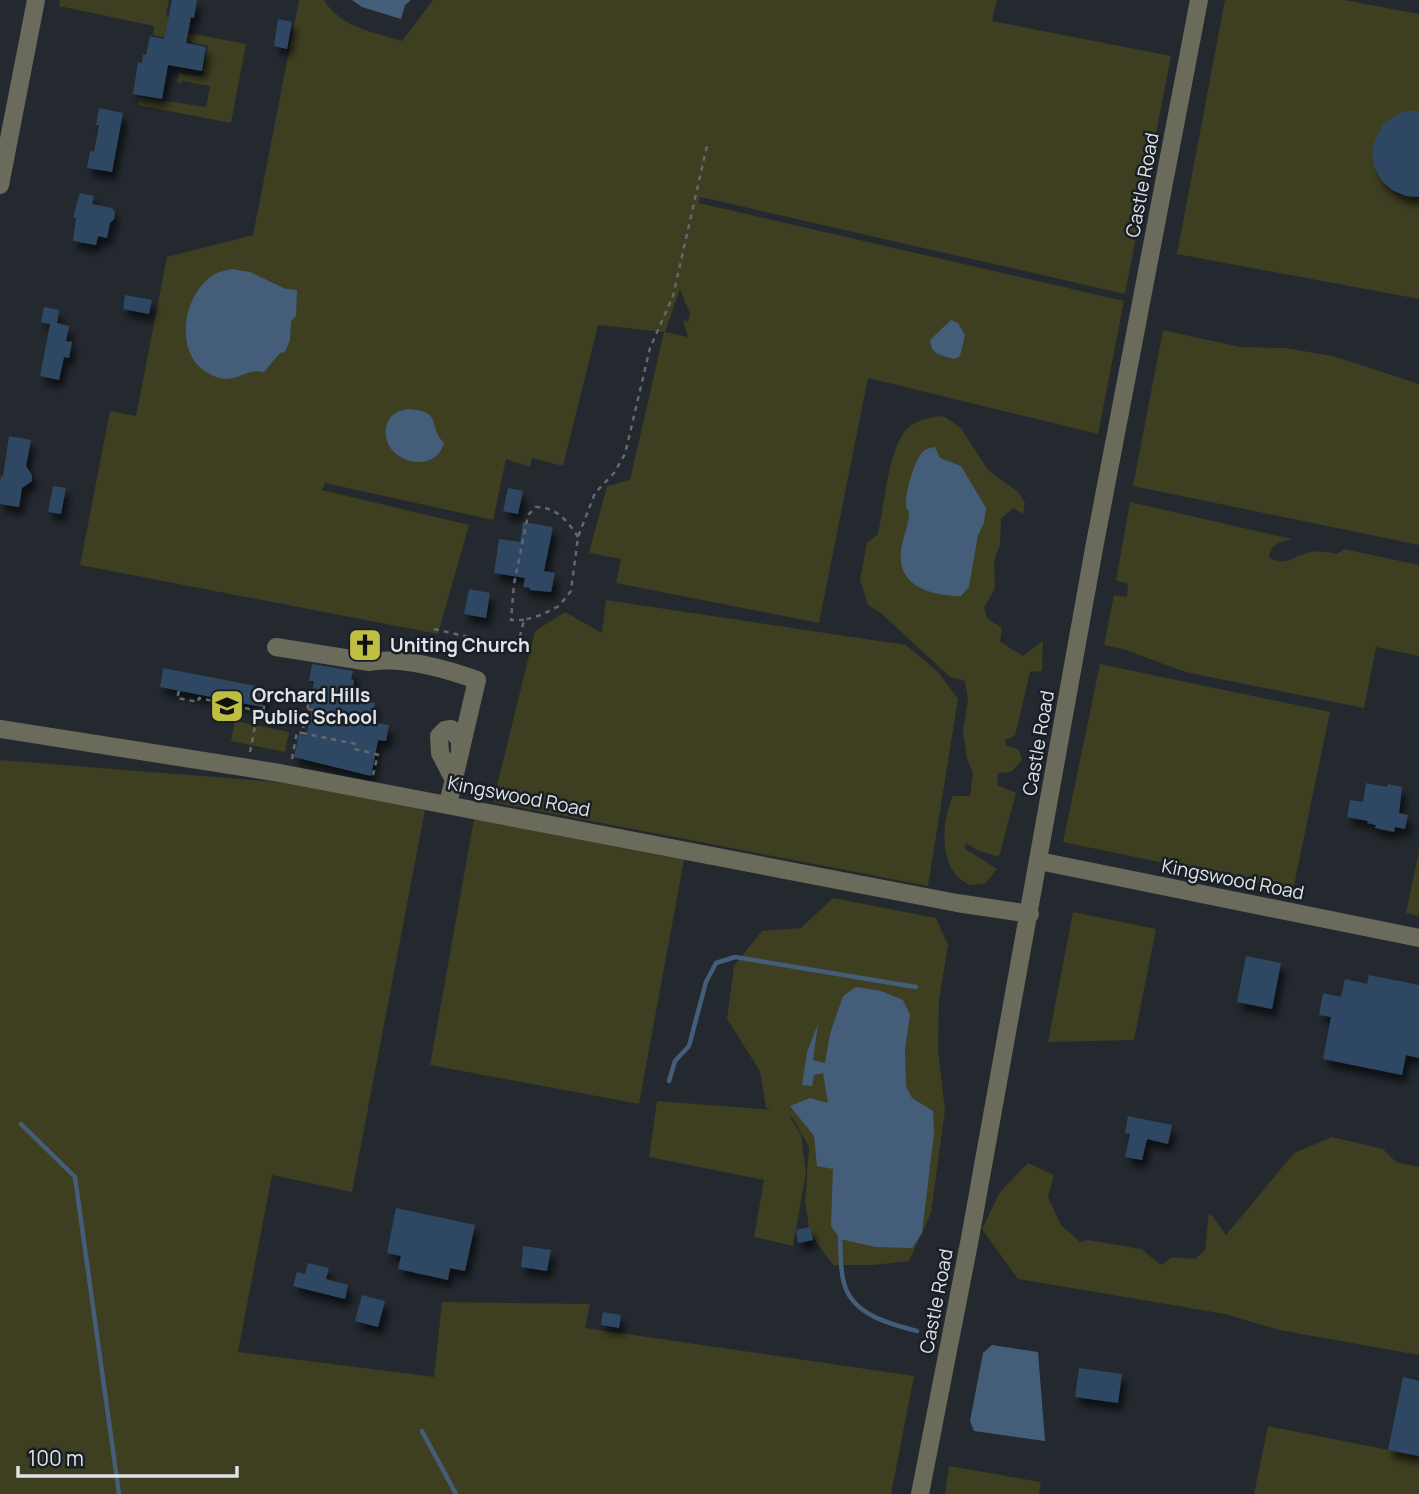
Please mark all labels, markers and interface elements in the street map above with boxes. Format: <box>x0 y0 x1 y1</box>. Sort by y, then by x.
street label: Castle Road <box>1119 130 1165 240</box>
church icon: Uniting Church <box>346 626 384 664</box>
place label: Uniting Church <box>390 632 530 658</box>
place label: Orchard Hills Public School <box>252 682 377 730</box>
school or university icon: Orchard Hills Public School <box>208 687 246 725</box>
street label: Castle Road <box>1016 688 1060 798</box>
street label: Kingswood Road <box>446 769 592 823</box>
street label: Kingswood Road <box>1160 852 1306 906</box>
street label: Castle Road <box>913 1246 959 1356</box>
scale bar <box>18 1434 236 1478</box>
text: 100 m <box>28 1444 84 1472</box>

